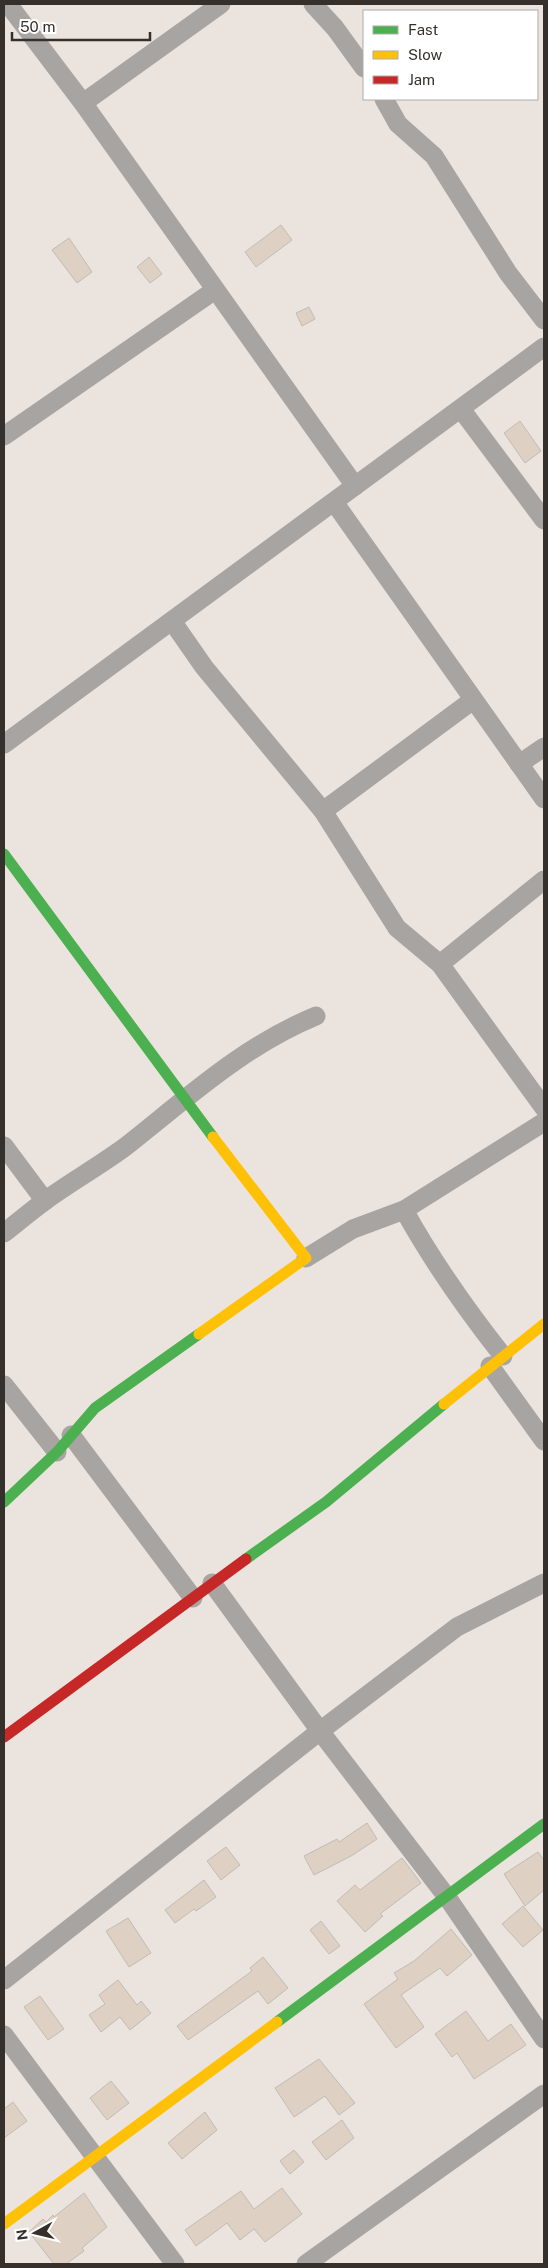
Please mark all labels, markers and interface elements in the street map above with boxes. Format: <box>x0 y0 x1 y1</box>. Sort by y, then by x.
scale bar <box>12 10 150 42</box>
legend <box>363 10 538 100</box>
text: 50 m <box>20 18 55 35</box>
text: Fast <box>408 21 438 38</box>
text: Slow <box>408 46 443 63</box>
text: Jam <box>408 71 435 88</box>
north arrow <box>10 2208 60 2258</box>
text: N <box>13 2228 31 2241</box>

